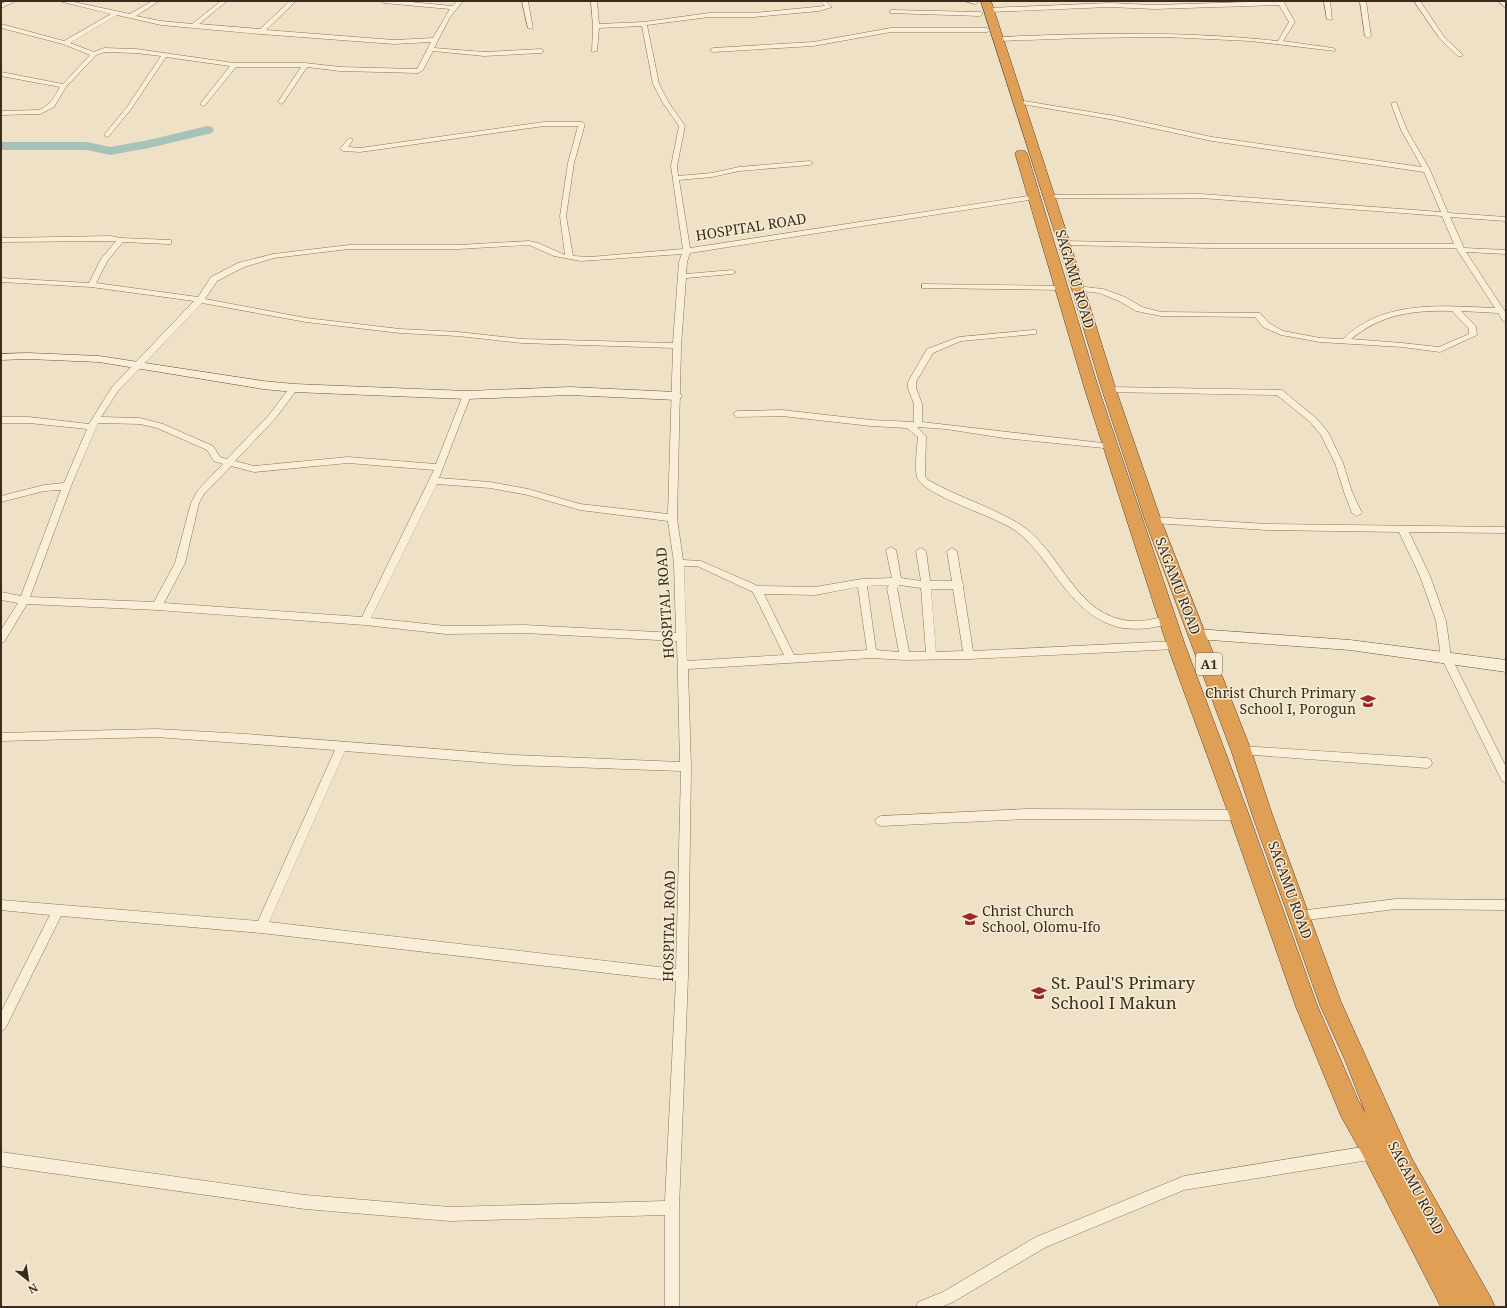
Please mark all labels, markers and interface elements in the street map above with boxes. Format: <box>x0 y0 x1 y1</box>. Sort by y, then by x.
street label: HOSPITAL ROAD <box>694 208 808 245</box>
street label: SAGAMU ROAD <box>1051 227 1100 331</box>
street label: SAGAMU ROAD <box>1151 534 1206 637</box>
street label: HOSPITAL ROAD <box>651 547 678 659</box>
road number: A1 <box>1196 653 1222 675</box>
place label: Christ Church Primary School I, Porogun <box>1205 683 1356 718</box>
school or university icon: Christ Church Primary School I, Porogun <box>1359 692 1377 710</box>
street label: SAGAMU ROAD <box>1264 838 1317 941</box>
street label: HOSPITAL ROAD <box>658 870 679 982</box>
place label: Christ Church School, Olomu-Ifo <box>982 901 1101 936</box>
school or university icon: Christ Church School, Olomu-Ifo <box>961 910 979 928</box>
place label: St. Paul'S Primary School I Makun <box>1051 971 1196 1014</box>
school or university icon: St. Paul'S Primary School I Makun <box>1030 984 1048 1002</box>
street label: SAGAMU ROAD <box>1384 1138 1449 1238</box>
north arrow <box>8 1260 48 1300</box>
text: N <box>25 1280 41 1298</box>

